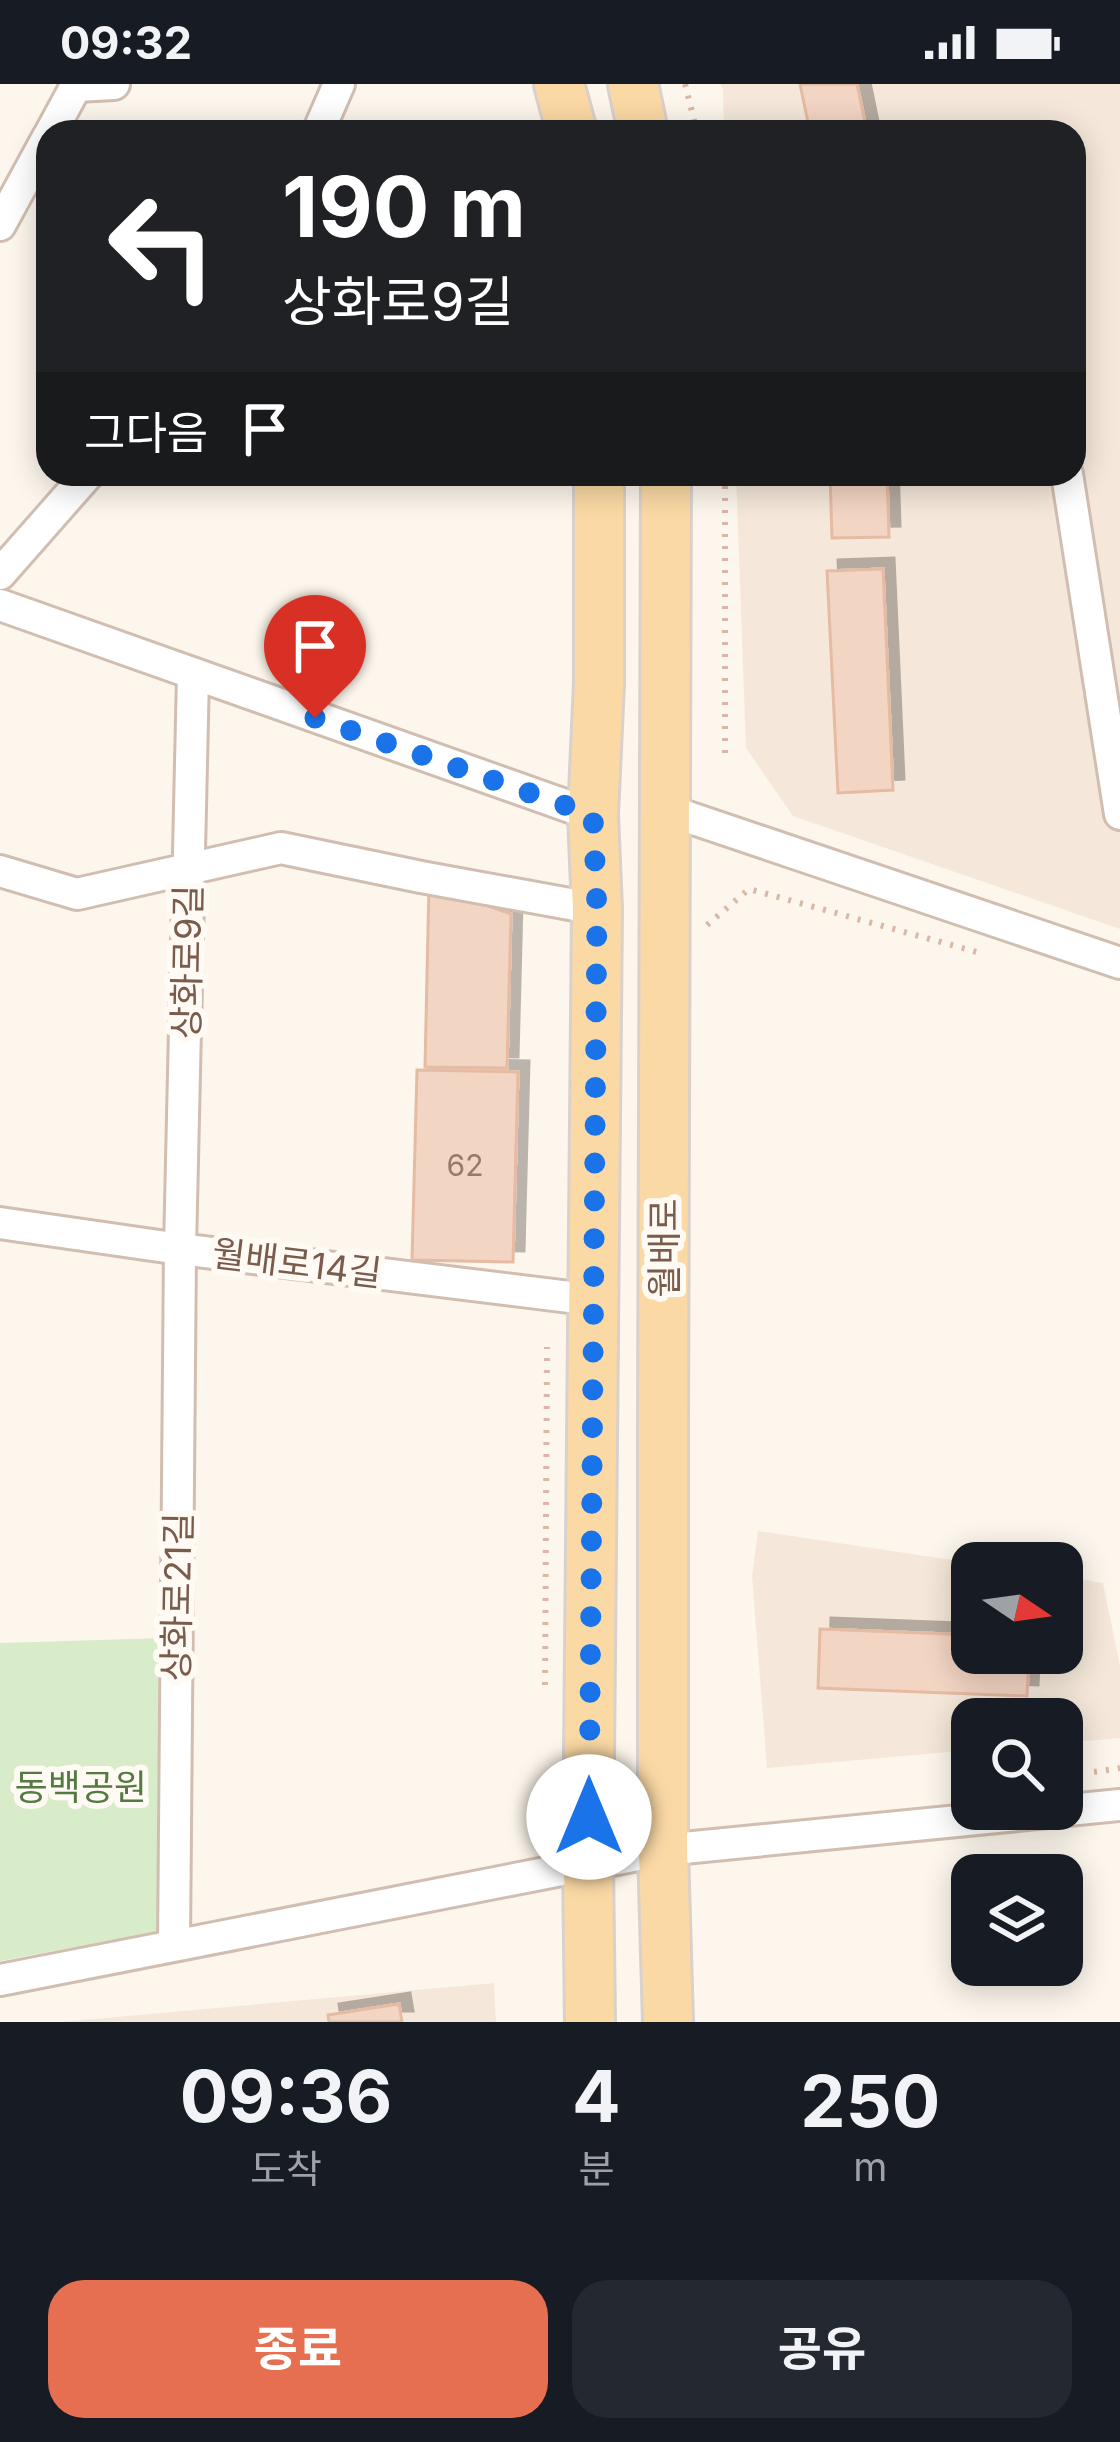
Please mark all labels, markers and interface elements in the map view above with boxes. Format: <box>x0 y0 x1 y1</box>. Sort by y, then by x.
text: 09:32 <box>60 15 192 70</box>
text: 190 m <box>282 156 526 257</box>
icon: left <box>84 168 240 324</box>
text: 상화로9길 <box>282 269 514 334</box>
icon: arrive <box>232 396 298 462</box>
text: 그다음 <box>84 405 208 460</box>
pin <box>264 595 366 718</box>
icon: arrive <box>282 613 348 679</box>
street label: 상화로9길 <box>164 884 210 1040</box>
house number: 62 <box>447 1147 483 1183</box>
street label: 월배로 <box>642 1198 686 1298</box>
street label: 월배로14길 <box>210 1231 384 1295</box>
street label: 상화로21길 <box>154 1512 200 1682</box>
north arrow <box>951 1542 1083 1674</box>
map controls <box>951 1542 1083 1986</box>
button: search <box>951 1698 1083 1830</box>
position arrow <box>526 1754 652 1880</box>
park label: 동백공원 <box>15 1765 147 1809</box>
button: layers <box>951 1854 1083 1986</box>
text: 09:36 <box>180 2052 392 2139</box>
text: 4 <box>572 2052 621 2139</box>
text: 250 <box>800 2057 940 2144</box>
text: m <box>853 2143 887 2190</box>
text: 도착 <box>250 2145 322 2192</box>
text: 분 <box>578 2145 614 2192</box>
button: 종료 <box>48 2280 548 2418</box>
button: 공유 <box>572 2280 1072 2418</box>

